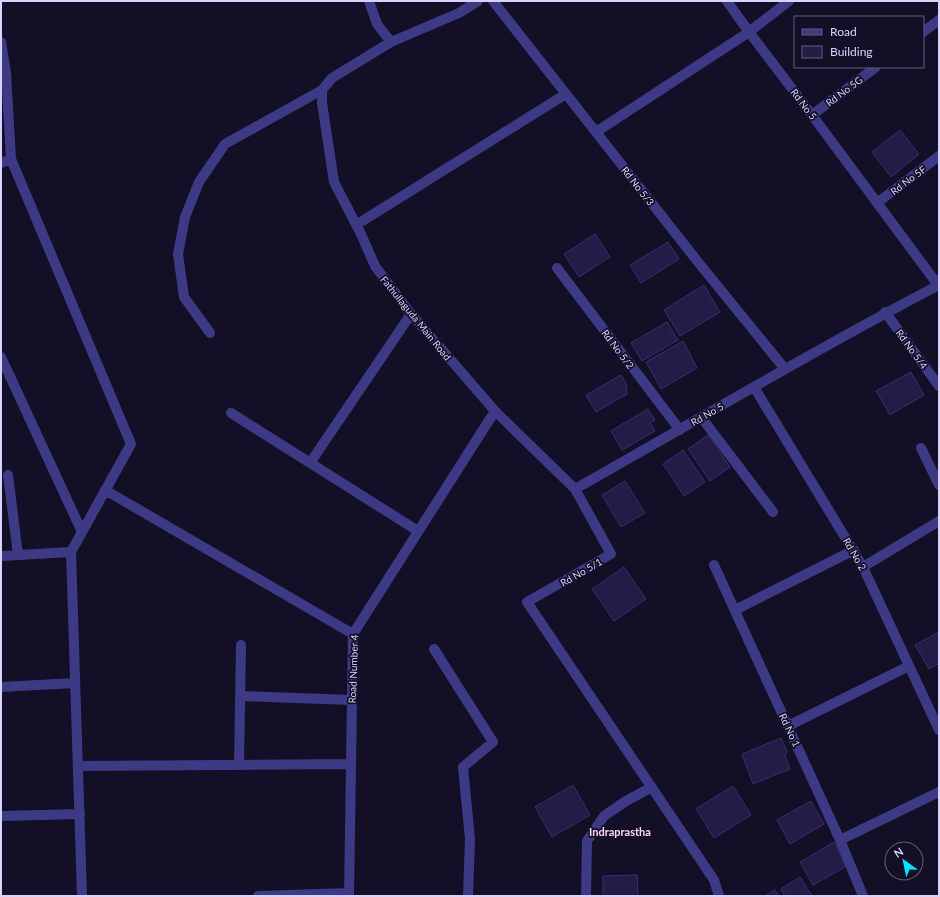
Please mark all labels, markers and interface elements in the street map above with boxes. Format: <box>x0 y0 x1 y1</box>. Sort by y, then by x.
legend <box>794 16 924 68</box>
text: Road <box>830 24 857 39</box>
text: Building <box>830 44 873 59</box>
street label: Rd No 5G <box>823 73 865 109</box>
street label: Rd No 5 <box>788 86 820 122</box>
street label: Rd No 5F <box>888 163 928 197</box>
street label: Rd No 5/3 <box>619 164 657 208</box>
street label: Fathullaguda Main Road <box>378 273 454 363</box>
street label: Rd No 5/2 <box>599 327 637 371</box>
street label: Rd No 5/4 <box>894 327 930 371</box>
street label: Rd No 5 <box>689 400 726 428</box>
street label: Rd No 2 <box>841 536 869 573</box>
street label: Rd No 5/1 <box>558 555 604 589</box>
street label: Road Number 4 <box>346 634 360 704</box>
street label: Rd No 1 <box>777 711 803 749</box>
district label: Indraprastha <box>589 825 651 838</box>
north arrow <box>884 841 924 881</box>
text: N <box>891 844 905 860</box>

